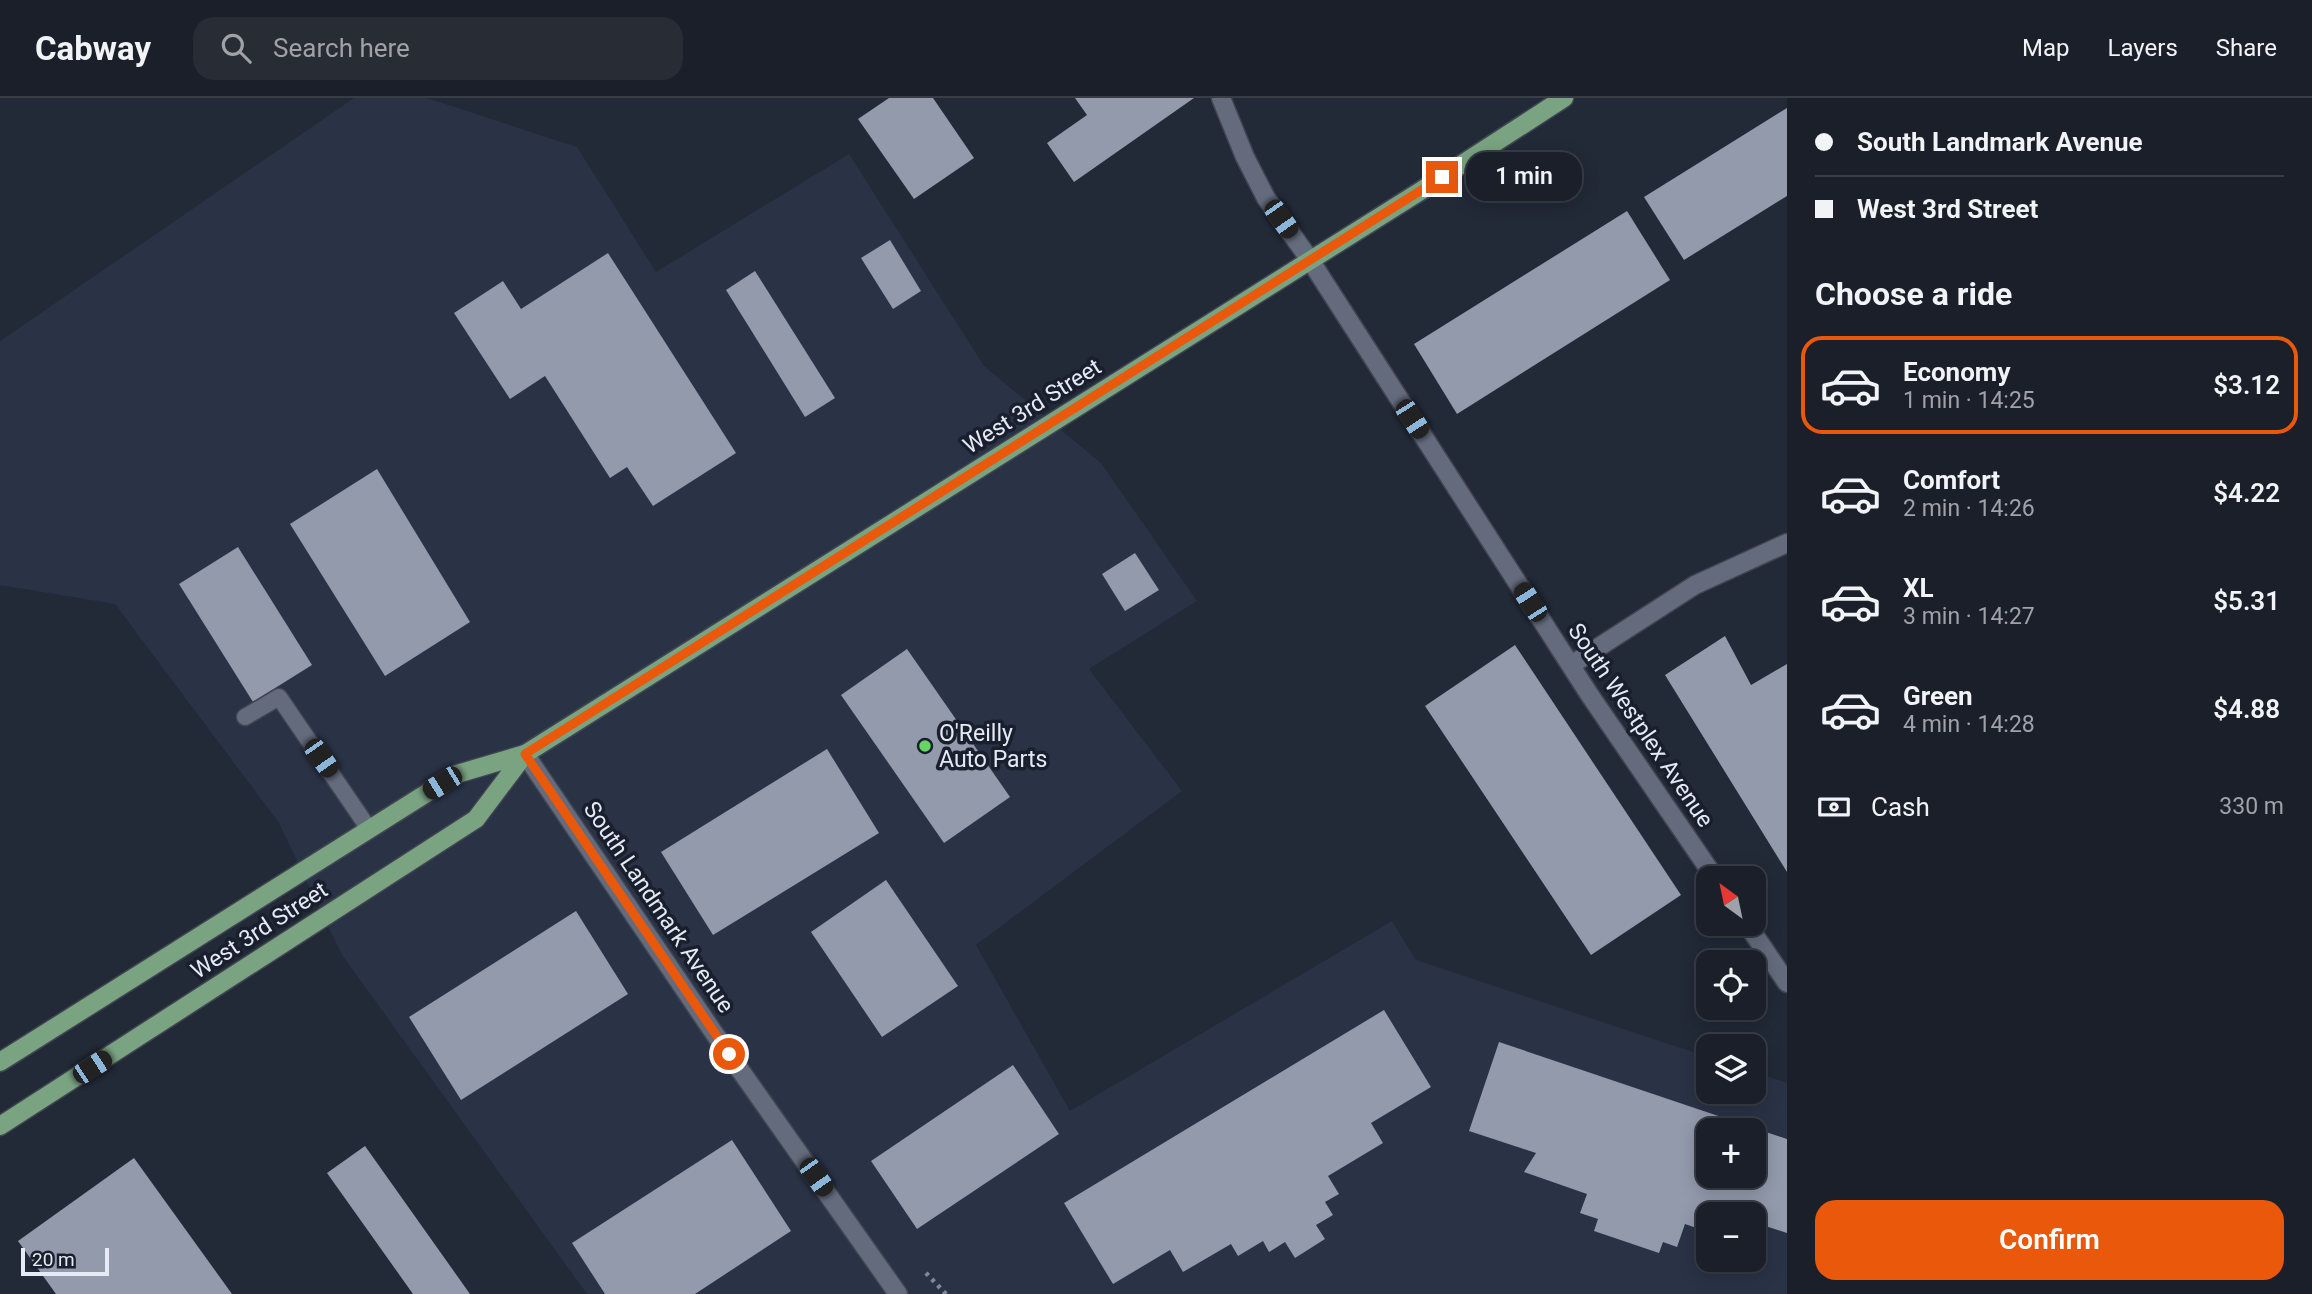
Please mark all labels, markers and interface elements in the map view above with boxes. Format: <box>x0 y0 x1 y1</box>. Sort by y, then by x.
search box <box>193 17 683 80</box>
text: Cabway <box>35 29 151 68</box>
icon: search <box>217 29 255 67</box>
text: Search here <box>273 33 410 63</box>
text: Map <box>2022 34 2070 62</box>
text: Layers <box>2108 34 2178 62</box>
text: Share <box>2216 34 2277 62</box>
text: South Landmark Avenue <box>1857 127 2143 157</box>
callout: 1 min <box>1466 153 1582 202</box>
route end <box>1426 161 1458 193</box>
text: 1 min <box>1495 163 1553 190</box>
text: West 3rd Street <box>1857 194 2038 224</box>
car <box>1261 196 1302 242</box>
text: Choose a ride <box>1815 275 2012 313</box>
street label: West 3rd Street <box>958 353 1106 460</box>
icon: car <box>1819 354 1882 417</box>
text: Economy <box>1903 357 2010 387</box>
text: $3.12 <box>2213 370 2280 400</box>
text: 1 min · 14:25 <box>1903 387 2035 414</box>
car <box>1392 396 1433 442</box>
icon: car <box>1819 462 1882 525</box>
text: Comfort <box>1903 465 2000 495</box>
text: $4.22 <box>2213 478 2280 508</box>
text: 2 min · 14:26 <box>1903 495 2035 522</box>
icon: car <box>1819 570 1882 633</box>
text: XL <box>1903 573 1934 603</box>
car <box>1510 579 1551 625</box>
text: $5.31 <box>2213 586 2280 616</box>
text: 3 min · 14:27 <box>1903 603 2035 630</box>
street label: South Westplex Avenue <box>1562 618 1719 832</box>
icon: car <box>1819 678 1882 741</box>
text: Green <box>1903 681 1973 711</box>
text: $4.88 <box>2213 694 2280 724</box>
text: 4 min · 14:28 <box>1903 711 2035 738</box>
place label: O'Reilly Auto Parts <box>939 720 1047 773</box>
car <box>301 735 342 781</box>
marker: O'Reilly Auto Parts <box>917 738 933 754</box>
car <box>419 763 466 803</box>
icon: cash <box>1815 788 1853 826</box>
text: Cash <box>1871 792 1930 822</box>
text: 330 m <box>2219 793 2284 820</box>
street label: South Landmark Avenue <box>578 797 739 1018</box>
north arrow <box>1696 866 1766 936</box>
map controls <box>1696 866 1766 1272</box>
street label: West 3rd Street <box>186 876 333 985</box>
button: locate <box>1696 950 1766 1020</box>
button: layers <box>1696 1034 1766 1104</box>
route start <box>713 1038 745 1070</box>
car <box>69 1047 116 1087</box>
button: + <box>1696 1118 1766 1188</box>
car <box>796 1154 837 1200</box>
button: Confirm <box>1815 1200 2284 1280</box>
button: − <box>1696 1202 1766 1272</box>
scale bar <box>21 1245 108 1277</box>
text: 20 m <box>32 1248 75 1271</box>

